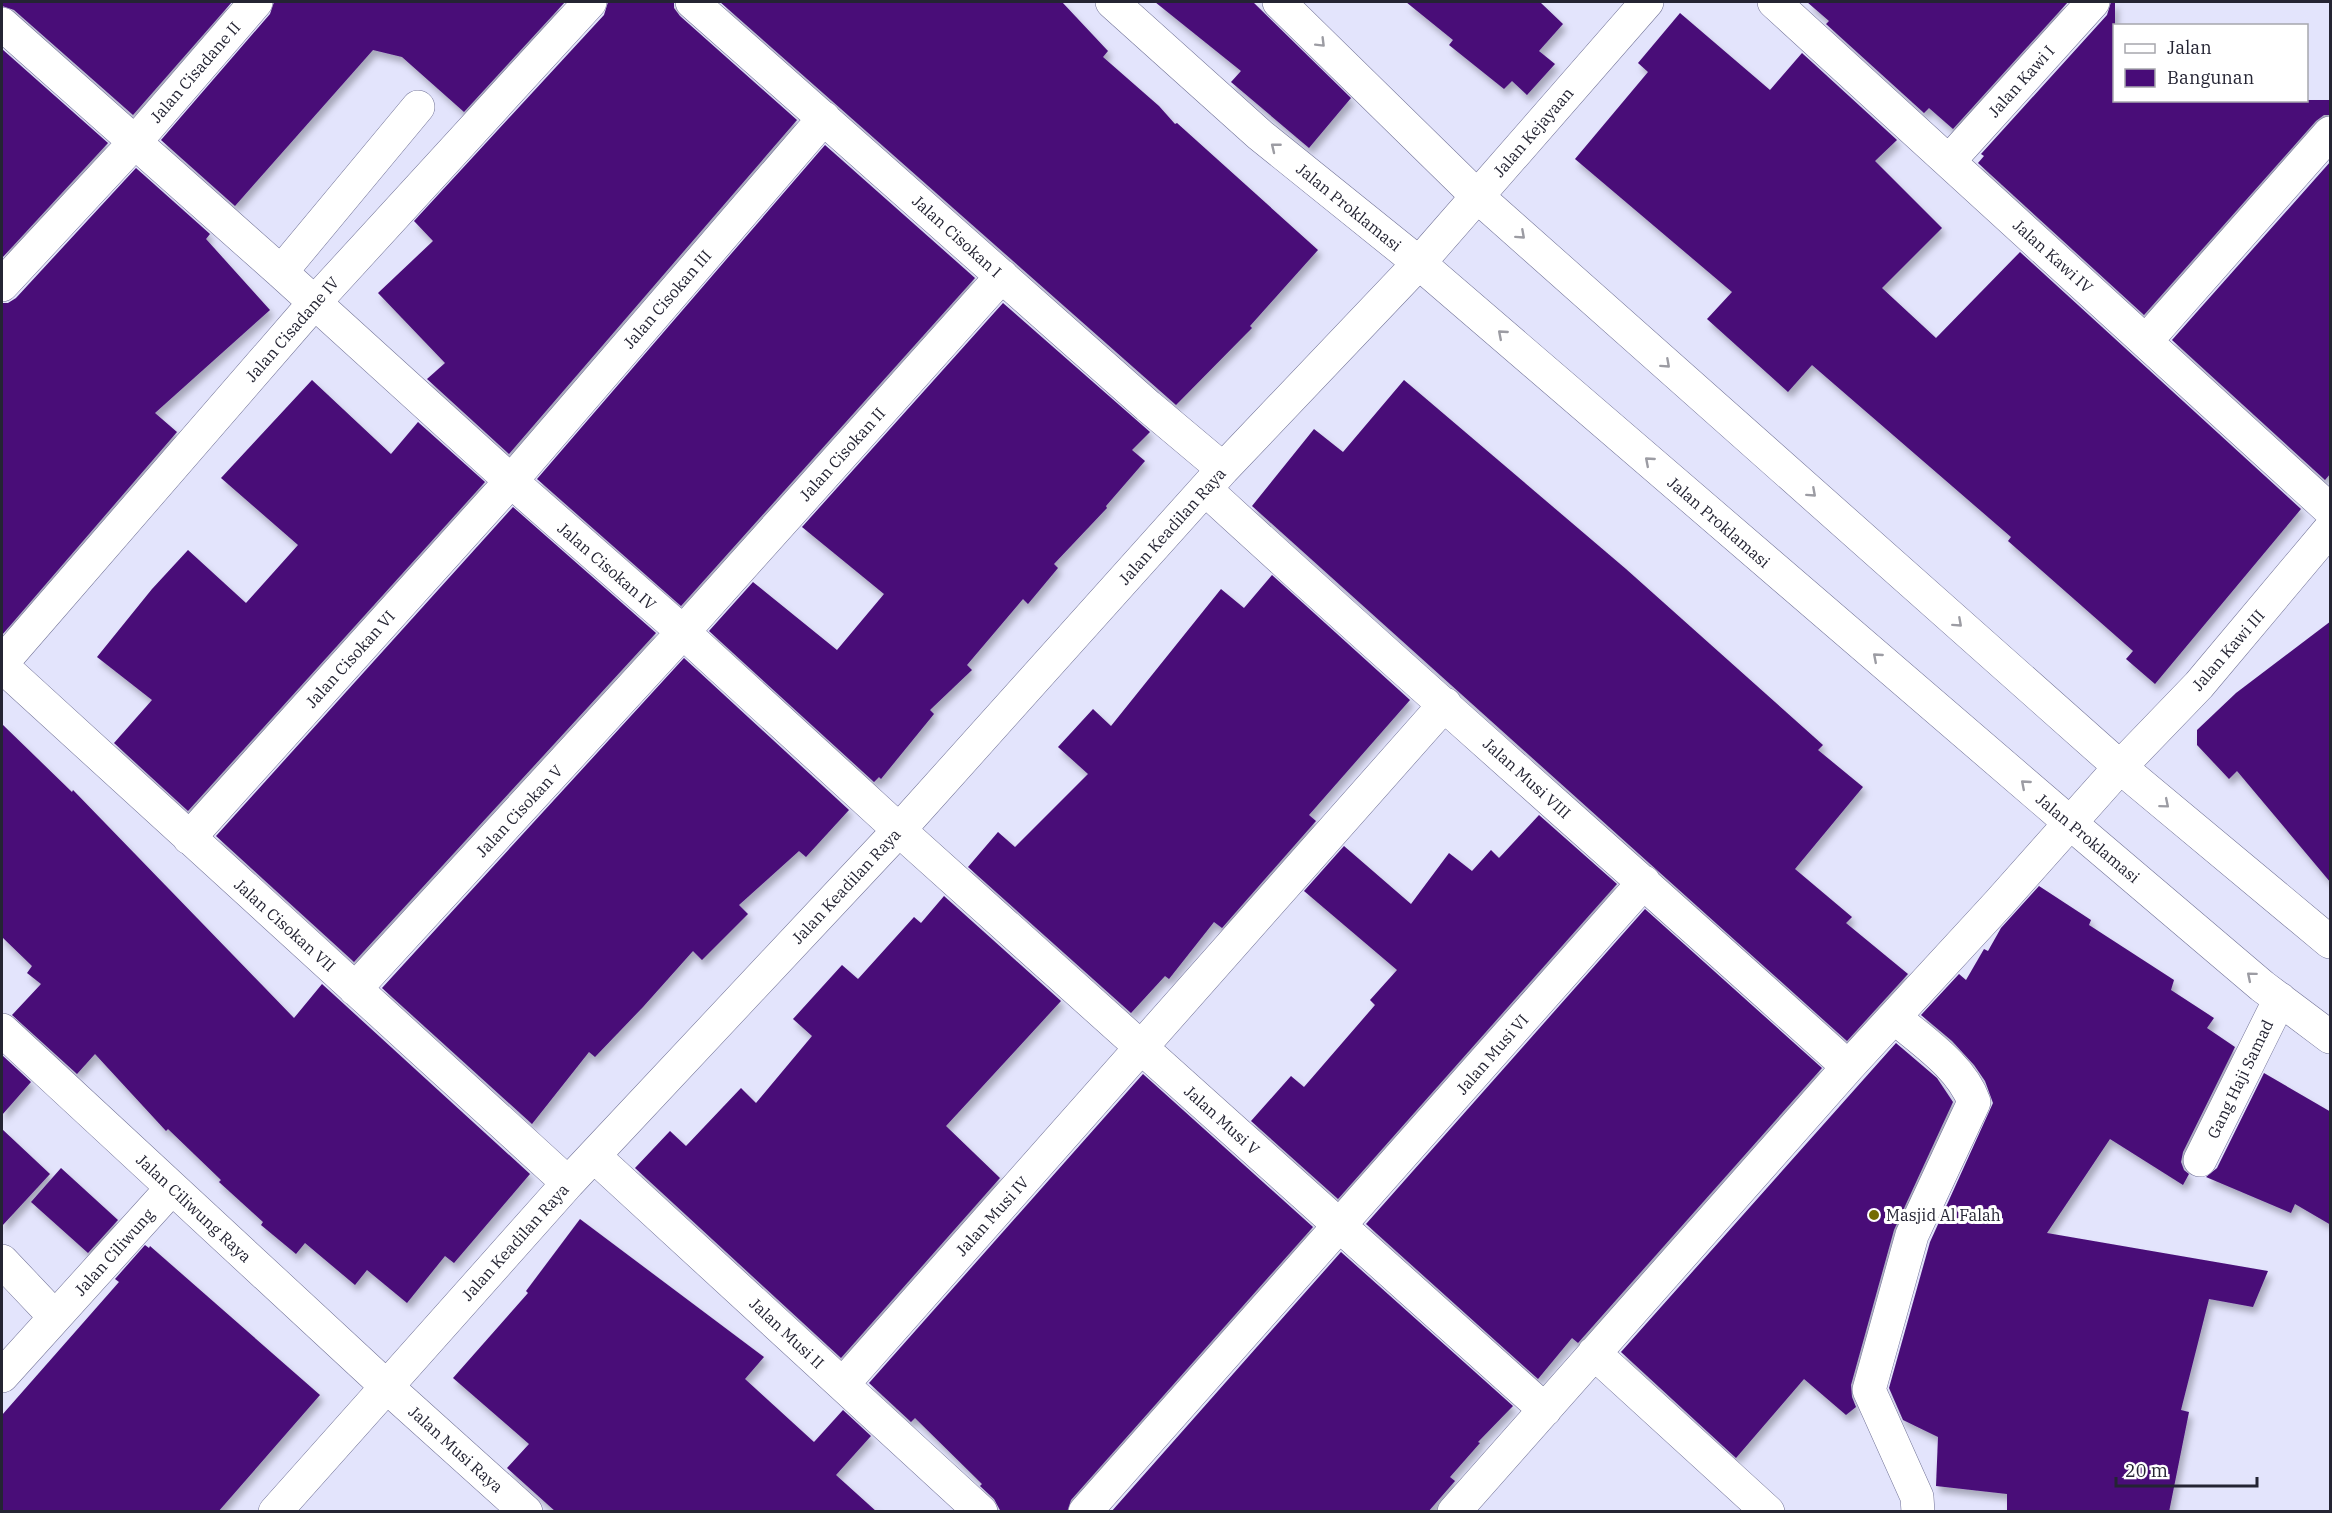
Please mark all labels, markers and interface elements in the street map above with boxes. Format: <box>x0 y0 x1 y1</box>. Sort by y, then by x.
street label: Jalan Cisadane II <box>146 17 244 127</box>
legend <box>2113 24 2308 102</box>
one-way arrow <box>1314 36 1325 46</box>
text: Jalan <box>2167 36 2212 59</box>
street label: Jalan Kawi I <box>1984 41 2058 121</box>
text: Bangunan <box>2167 66 2254 89</box>
street label: Jalan Kejayaan <box>1489 83 1577 181</box>
one-way arrow <box>1270 144 1281 155</box>
street label: Jalan Proklamasi <box>1293 159 1405 255</box>
street label: Jalan Cisokan I <box>908 191 1006 281</box>
street label: Jalan Kawi IV <box>2009 215 2097 297</box>
one-way arrow <box>1514 228 1524 239</box>
street label: Jalan Cisokan III <box>619 246 715 352</box>
street label: Jalan Cisadane IV <box>241 272 343 386</box>
one-way arrow <box>1498 330 1509 341</box>
one-way arrow <box>1659 357 1670 368</box>
street label: Jalan Cisokan II <box>795 403 889 505</box>
one-way arrow <box>1645 457 1656 468</box>
street label: Jalan Keadilan Raya <box>1114 463 1230 589</box>
street label: Jalan Proklamasi <box>1664 472 1774 572</box>
one-way arrow <box>1805 486 1816 497</box>
street label: Jalan Cisokan IV <box>554 518 661 614</box>
street label: Jalan Kawi III <box>2187 605 2269 695</box>
street label: Jalan Cisokan VI <box>301 606 399 712</box>
one-way arrow <box>1951 616 1962 627</box>
one-way arrow <box>1873 653 1884 664</box>
street label: Jalan Musi VIII <box>1479 733 1575 823</box>
street label: Jalan Cisokan V <box>471 761 567 861</box>
one-way arrow <box>2021 780 2032 791</box>
street label: Jalan Proklamasi <box>2032 789 2144 887</box>
one-way arrow <box>2158 797 2169 808</box>
street label: Jalan Keadilan Raya <box>787 824 905 948</box>
street label: Jalan Cisokan VII <box>230 874 340 976</box>
one-way arrow <box>2247 972 2258 983</box>
street label: Jalan Musi VI <box>1452 1010 1532 1098</box>
street label: Gang Haji Samad <box>2203 1016 2278 1142</box>
street label: Jalan Musi V <box>1180 1081 1264 1159</box>
street label: Jalan Ciliwung Raya <box>132 1150 256 1267</box>
street label: Jalan Musi IV <box>951 1172 1033 1260</box>
street label: Jalan Keadilan Raya <box>457 1179 573 1305</box>
street label: Jalan Ciliwung <box>70 1204 158 1300</box>
place label: Masjid Al Falah <box>1886 1205 2001 1225</box>
marker: Masjid Al Falah <box>1867 1208 1881 1222</box>
street label: Jalan Musi II <box>745 1293 829 1373</box>
street label: Jalan Musi Raya <box>405 1401 508 1497</box>
scale bar <box>2116 1450 2257 1488</box>
text: 20 m <box>2125 1459 2168 1482</box>

